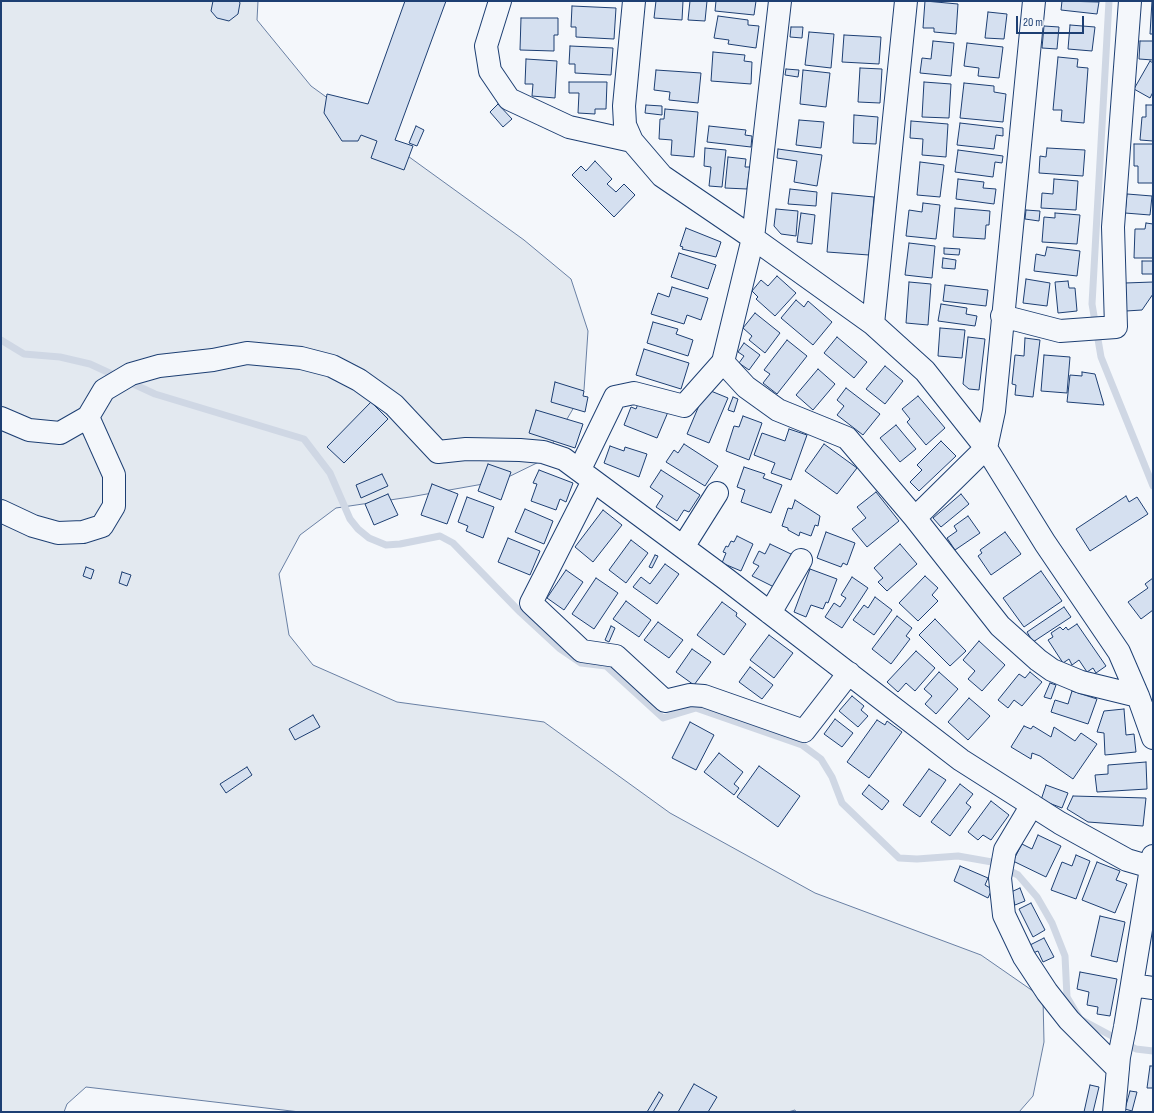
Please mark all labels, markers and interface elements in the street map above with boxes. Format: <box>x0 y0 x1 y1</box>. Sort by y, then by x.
scale bar <box>1018 8 1086 34</box>
text: 20 m <box>1023 15 1043 30</box>

